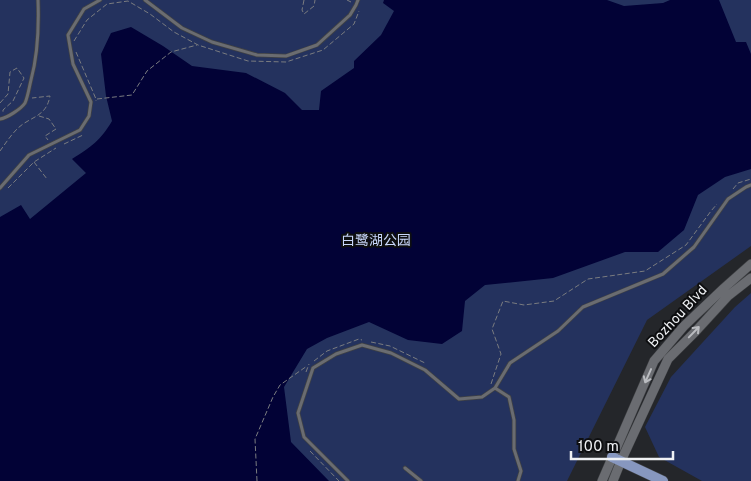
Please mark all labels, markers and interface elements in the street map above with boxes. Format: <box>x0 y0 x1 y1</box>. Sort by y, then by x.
park label: 白鹭湖公园 <box>341 233 411 250</box>
street label: Bozhou Blvd <box>645 282 711 352</box>
one-way arrow <box>688 327 700 339</box>
one-way arrow <box>642 368 652 383</box>
scale bar <box>571 428 674 460</box>
text: 100 m <box>578 438 619 457</box>

